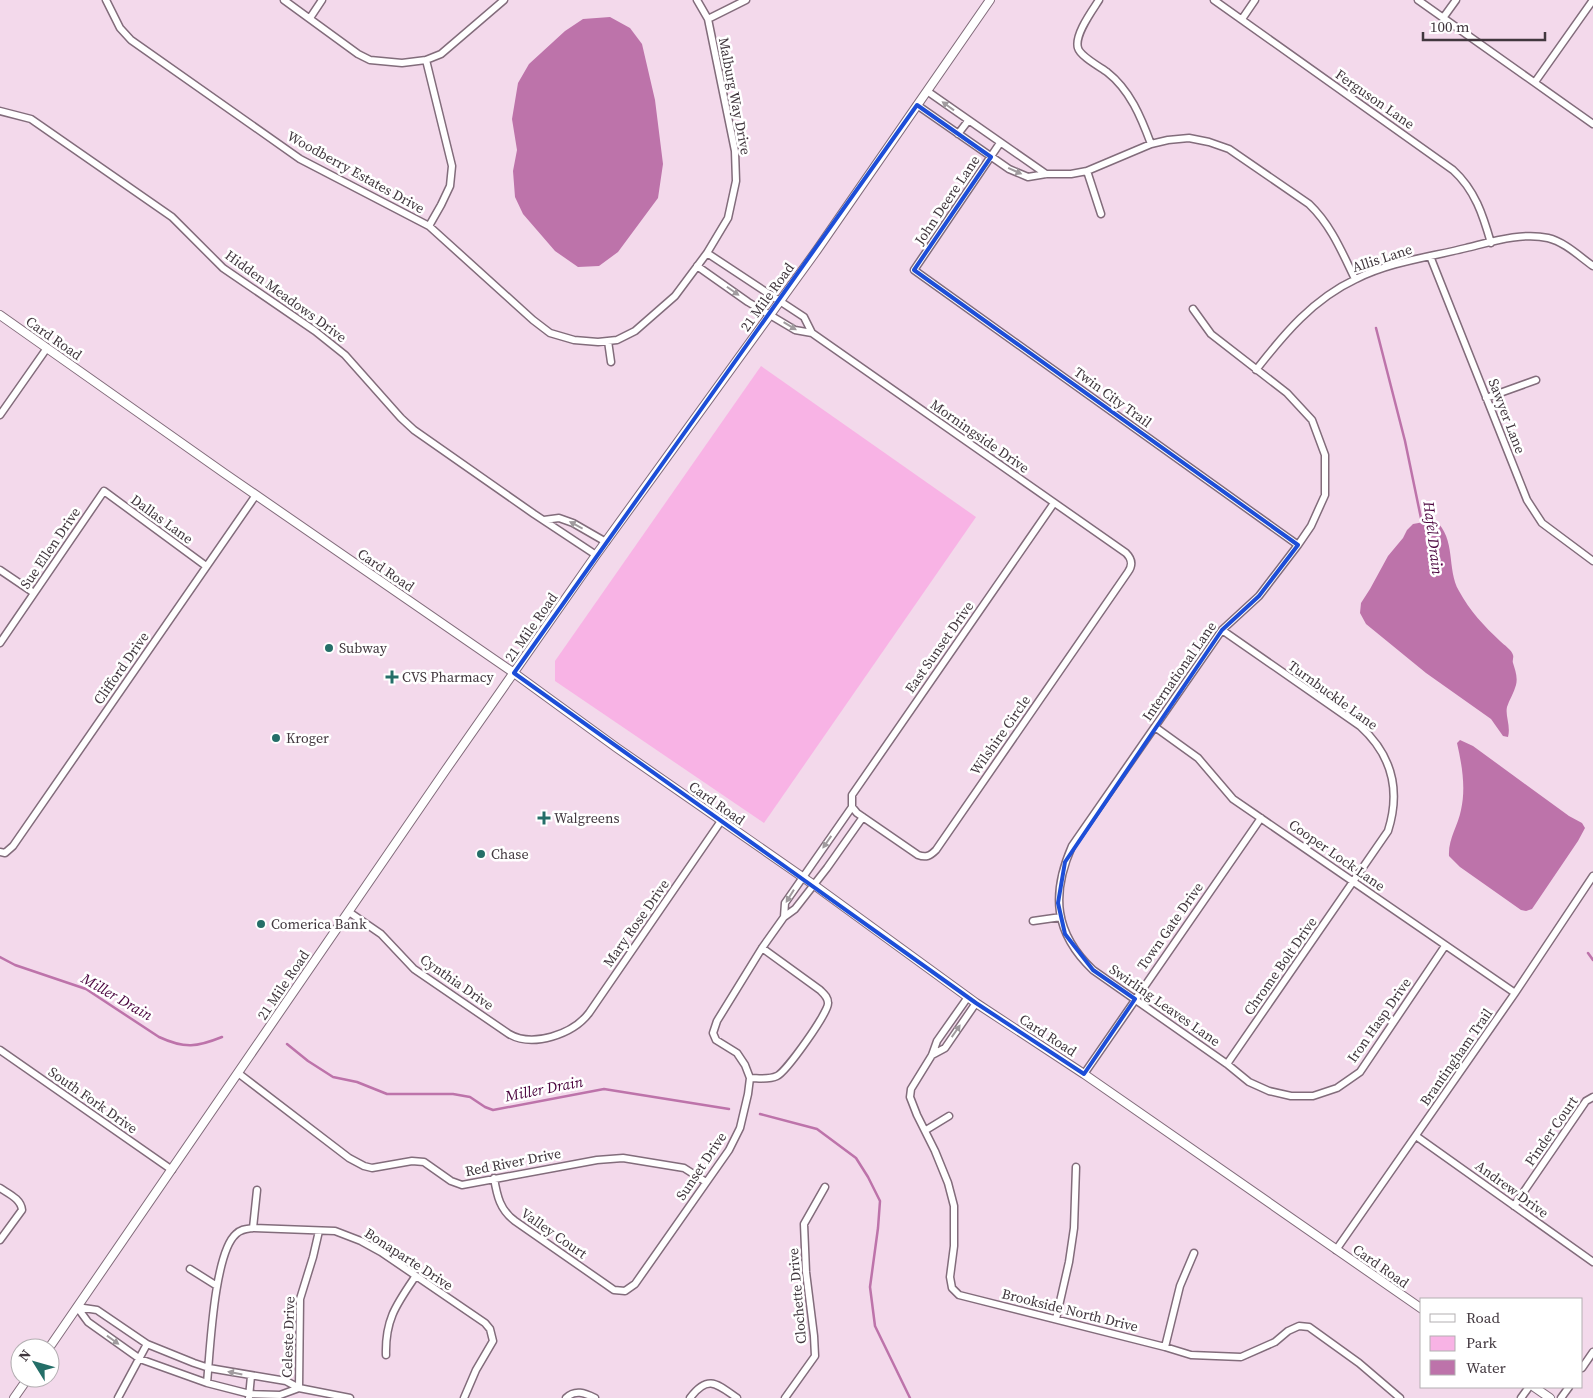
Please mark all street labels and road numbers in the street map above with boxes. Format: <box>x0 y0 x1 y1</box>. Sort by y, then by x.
street label: Malburg Way Drive <box>714 36 756 156</box>
street label: Ferguson Lane <box>1331 64 1419 134</box>
street label: Woodberry Estates Drive <box>284 126 428 218</box>
street label: John Deere Lane <box>909 151 984 250</box>
street label: Allis Lane <box>1349 239 1415 277</box>
street label: Hidden Meadows Drive <box>221 245 351 347</box>
street label: 21 Mile Road <box>735 259 799 335</box>
street label: Card Road <box>22 311 86 365</box>
street label: Twin City Trail <box>1070 362 1156 432</box>
street label: Sawyer Lane <box>1483 376 1531 456</box>
street label: Morningside Drive <box>926 394 1034 478</box>
street label: Dallas Lane <box>127 490 197 548</box>
street label: Sue Ellen Drive <box>15 503 85 593</box>
street label: Card Road <box>354 544 418 596</box>
street label: 21 Mile Road <box>500 588 562 666</box>
street label: East Sunset Drive <box>900 597 978 697</box>
street label: International Lane <box>1137 617 1221 725</box>
street label: Clifford Drive <box>89 628 153 708</box>
street label: Turnbuckle Lane <box>1284 656 1382 734</box>
street label: Wilshire Circle <box>965 691 1035 779</box>
street label: Card Road <box>685 776 749 830</box>
street label: Cooper Lock Lane <box>1285 814 1389 896</box>
street label: Mary Rose Drive <box>598 875 674 971</box>
street label: Town Gate Drive <box>1132 878 1208 974</box>
street label: Chrome Bolt Drive <box>1239 913 1321 1019</box>
street label: 21 Mile Road <box>252 946 314 1024</box>
street label: Cynthia Drive <box>416 949 498 1015</box>
street label: Swirling Leaves Lane <box>1105 959 1225 1051</box>
street label: Iron Hasp Drive <box>1342 974 1416 1066</box>
street label: Brantingham Trail <box>1415 1004 1497 1110</box>
street label: Card Road <box>1015 1009 1081 1061</box>
street label: South Fork Drive <box>44 1062 142 1138</box>
street label: Pinder Court <box>1520 1092 1583 1170</box>
street label: Sunset Drive <box>671 1128 731 1204</box>
street label: Red River Drive <box>463 1143 563 1181</box>
street label: Andrew Drive <box>1471 1156 1553 1222</box>
street label: Valley Court <box>517 1203 591 1263</box>
street label: Bonaparte Drive <box>361 1223 457 1295</box>
street label: Card Road <box>1349 1239 1413 1293</box>
street label: Clochette Drive <box>783 1247 811 1345</box>
street label: Brookside North Drive <box>1000 1283 1140 1337</box>
street label: Celeste Drive <box>277 1296 299 1378</box>

